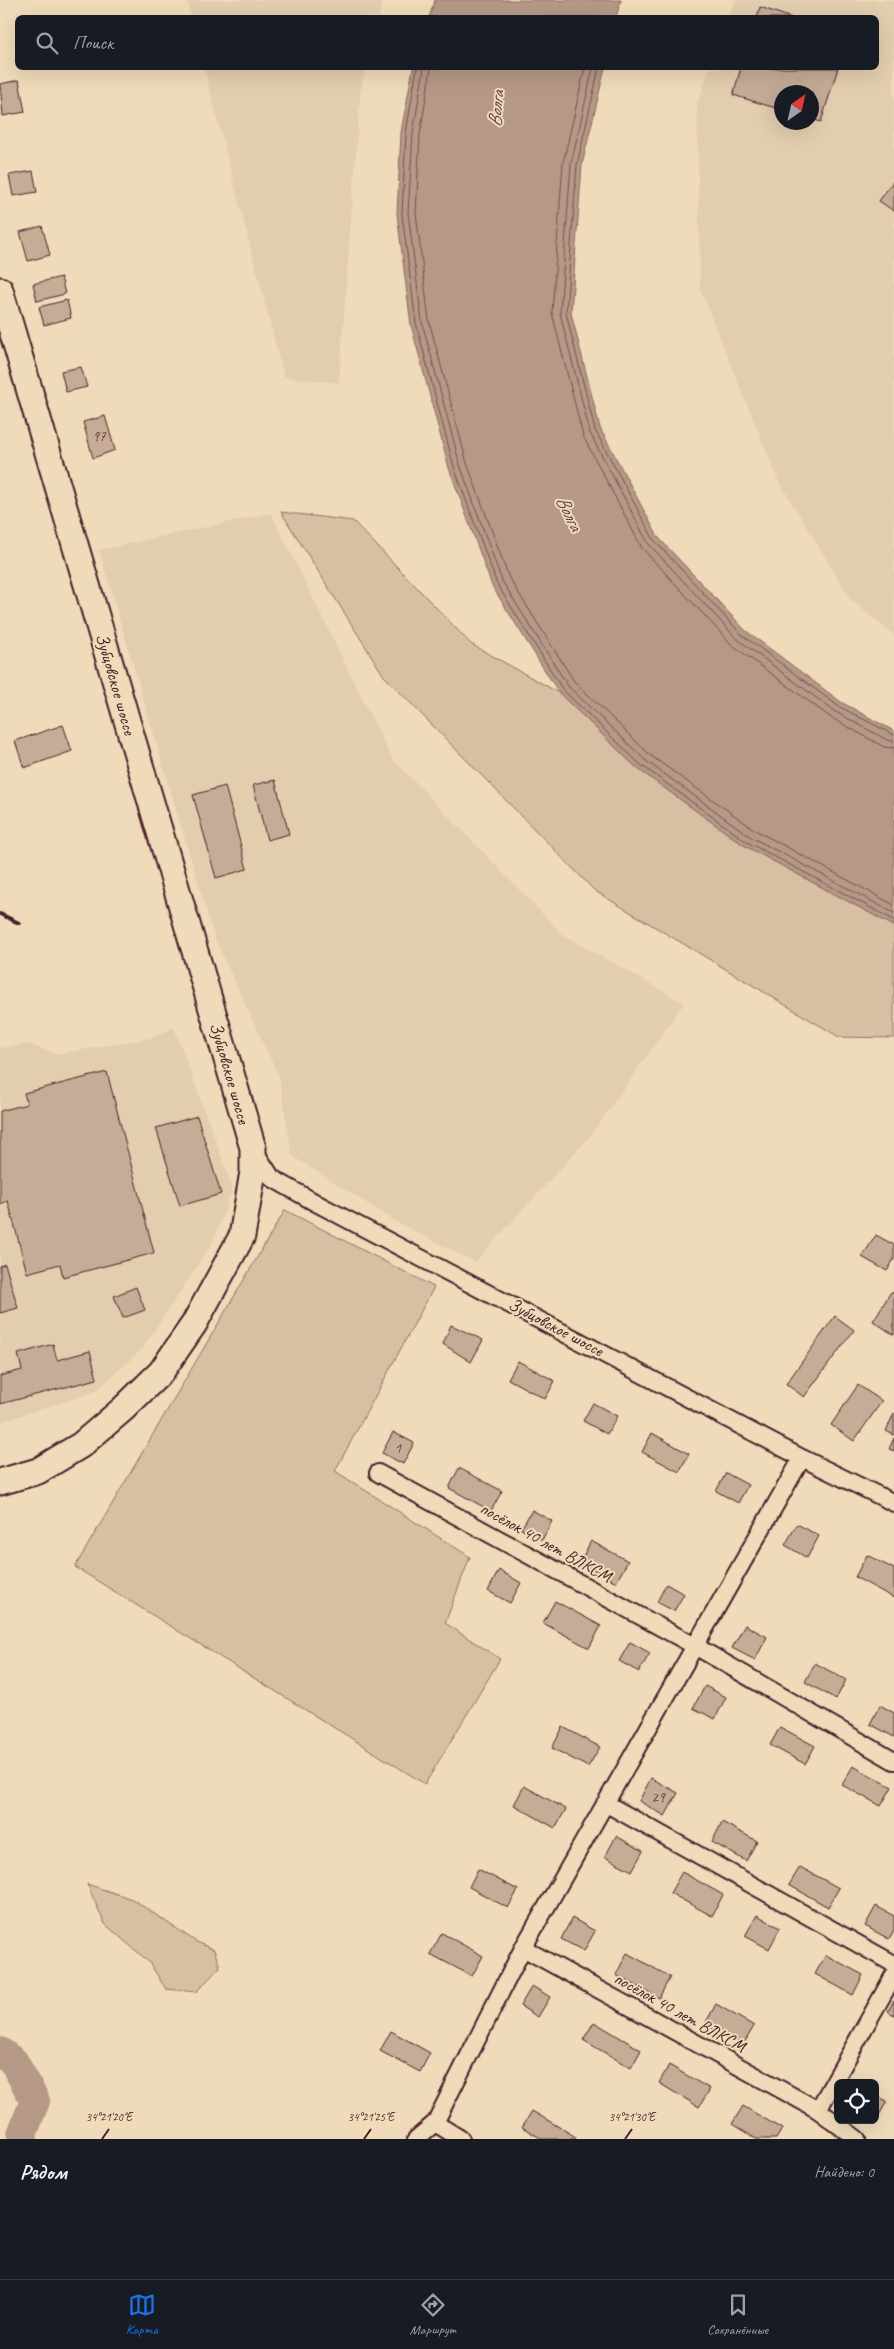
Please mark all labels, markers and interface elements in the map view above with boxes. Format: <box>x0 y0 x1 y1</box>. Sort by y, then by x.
search box <box>15 15 879 70</box>
icon: search <box>33 29 61 57</box>
text: Поиск <box>73 31 113 55</box>
north arrow <box>774 85 819 130</box>
water label: Волга <box>482 88 510 128</box>
house number: 97 <box>92 427 107 446</box>
water label: Волга <box>550 492 589 537</box>
street label: Зубцовское шоссе <box>91 631 141 738</box>
street label: Зубцовское шоссе <box>205 1020 255 1127</box>
street label: Зубцовское шоссе <box>505 1293 608 1362</box>
house number: 1 <box>395 1439 403 1458</box>
street label: посёлок 40 лет ВЛКСМ <box>476 1497 616 1588</box>
house number: 29 <box>651 1788 666 1807</box>
street label: посёлок 40 лет ВЛКСМ <box>610 1967 750 2058</box>
map controls <box>834 2079 879 2124</box>
button: locate <box>834 2079 879 2124</box>
text: 34°21'20"E <box>86 2109 134 2125</box>
text: 34°21'25"E <box>348 2109 396 2125</box>
text: 34°21'30"E <box>609 2109 657 2125</box>
text: Рядом <box>20 2159 67 2185</box>
text: Найдено: 0 <box>814 2162 874 2182</box>
tab: Карта <box>126 2291 158 2338</box>
tab: Маршрут <box>410 2291 456 2338</box>
tab: Сохранённые <box>707 2291 768 2338</box>

